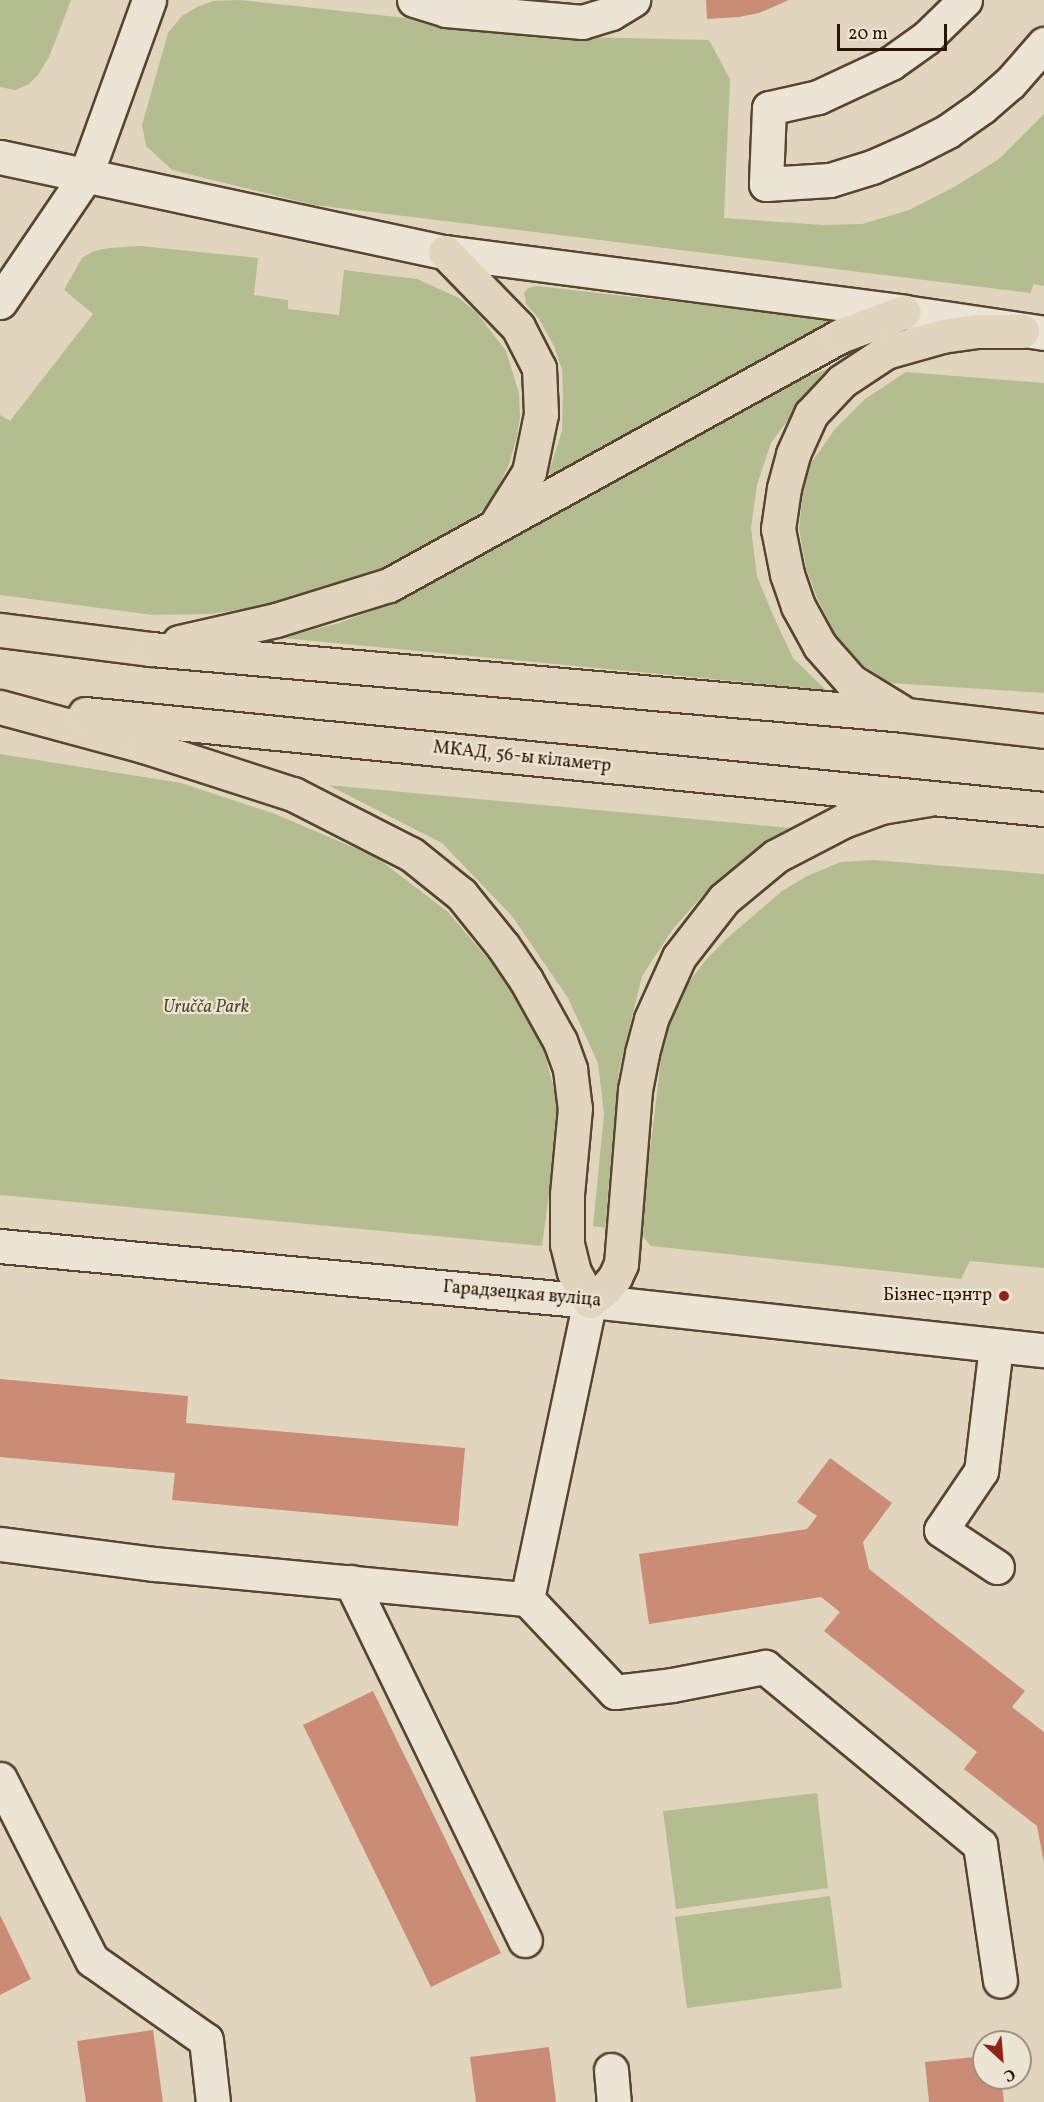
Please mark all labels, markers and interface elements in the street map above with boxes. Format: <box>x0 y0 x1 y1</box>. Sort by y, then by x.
scale bar <box>840 12 950 50</box>
text: 20 m <box>848 22 888 47</box>
street label: МКАД, 56-ы кіламетр <box>432 738 612 778</box>
park label: Uručča Park <box>163 997 249 1019</box>
street label: Гарадзецкая вуліца <box>442 1277 602 1313</box>
place label: Бізнес-цэнтр <box>883 1285 992 1307</box>
marker: Бізнес-цэнтр <box>997 1289 1011 1303</box>
north arrow <box>972 2030 1032 2090</box>
text: С <box>1000 2062 1018 2087</box>

